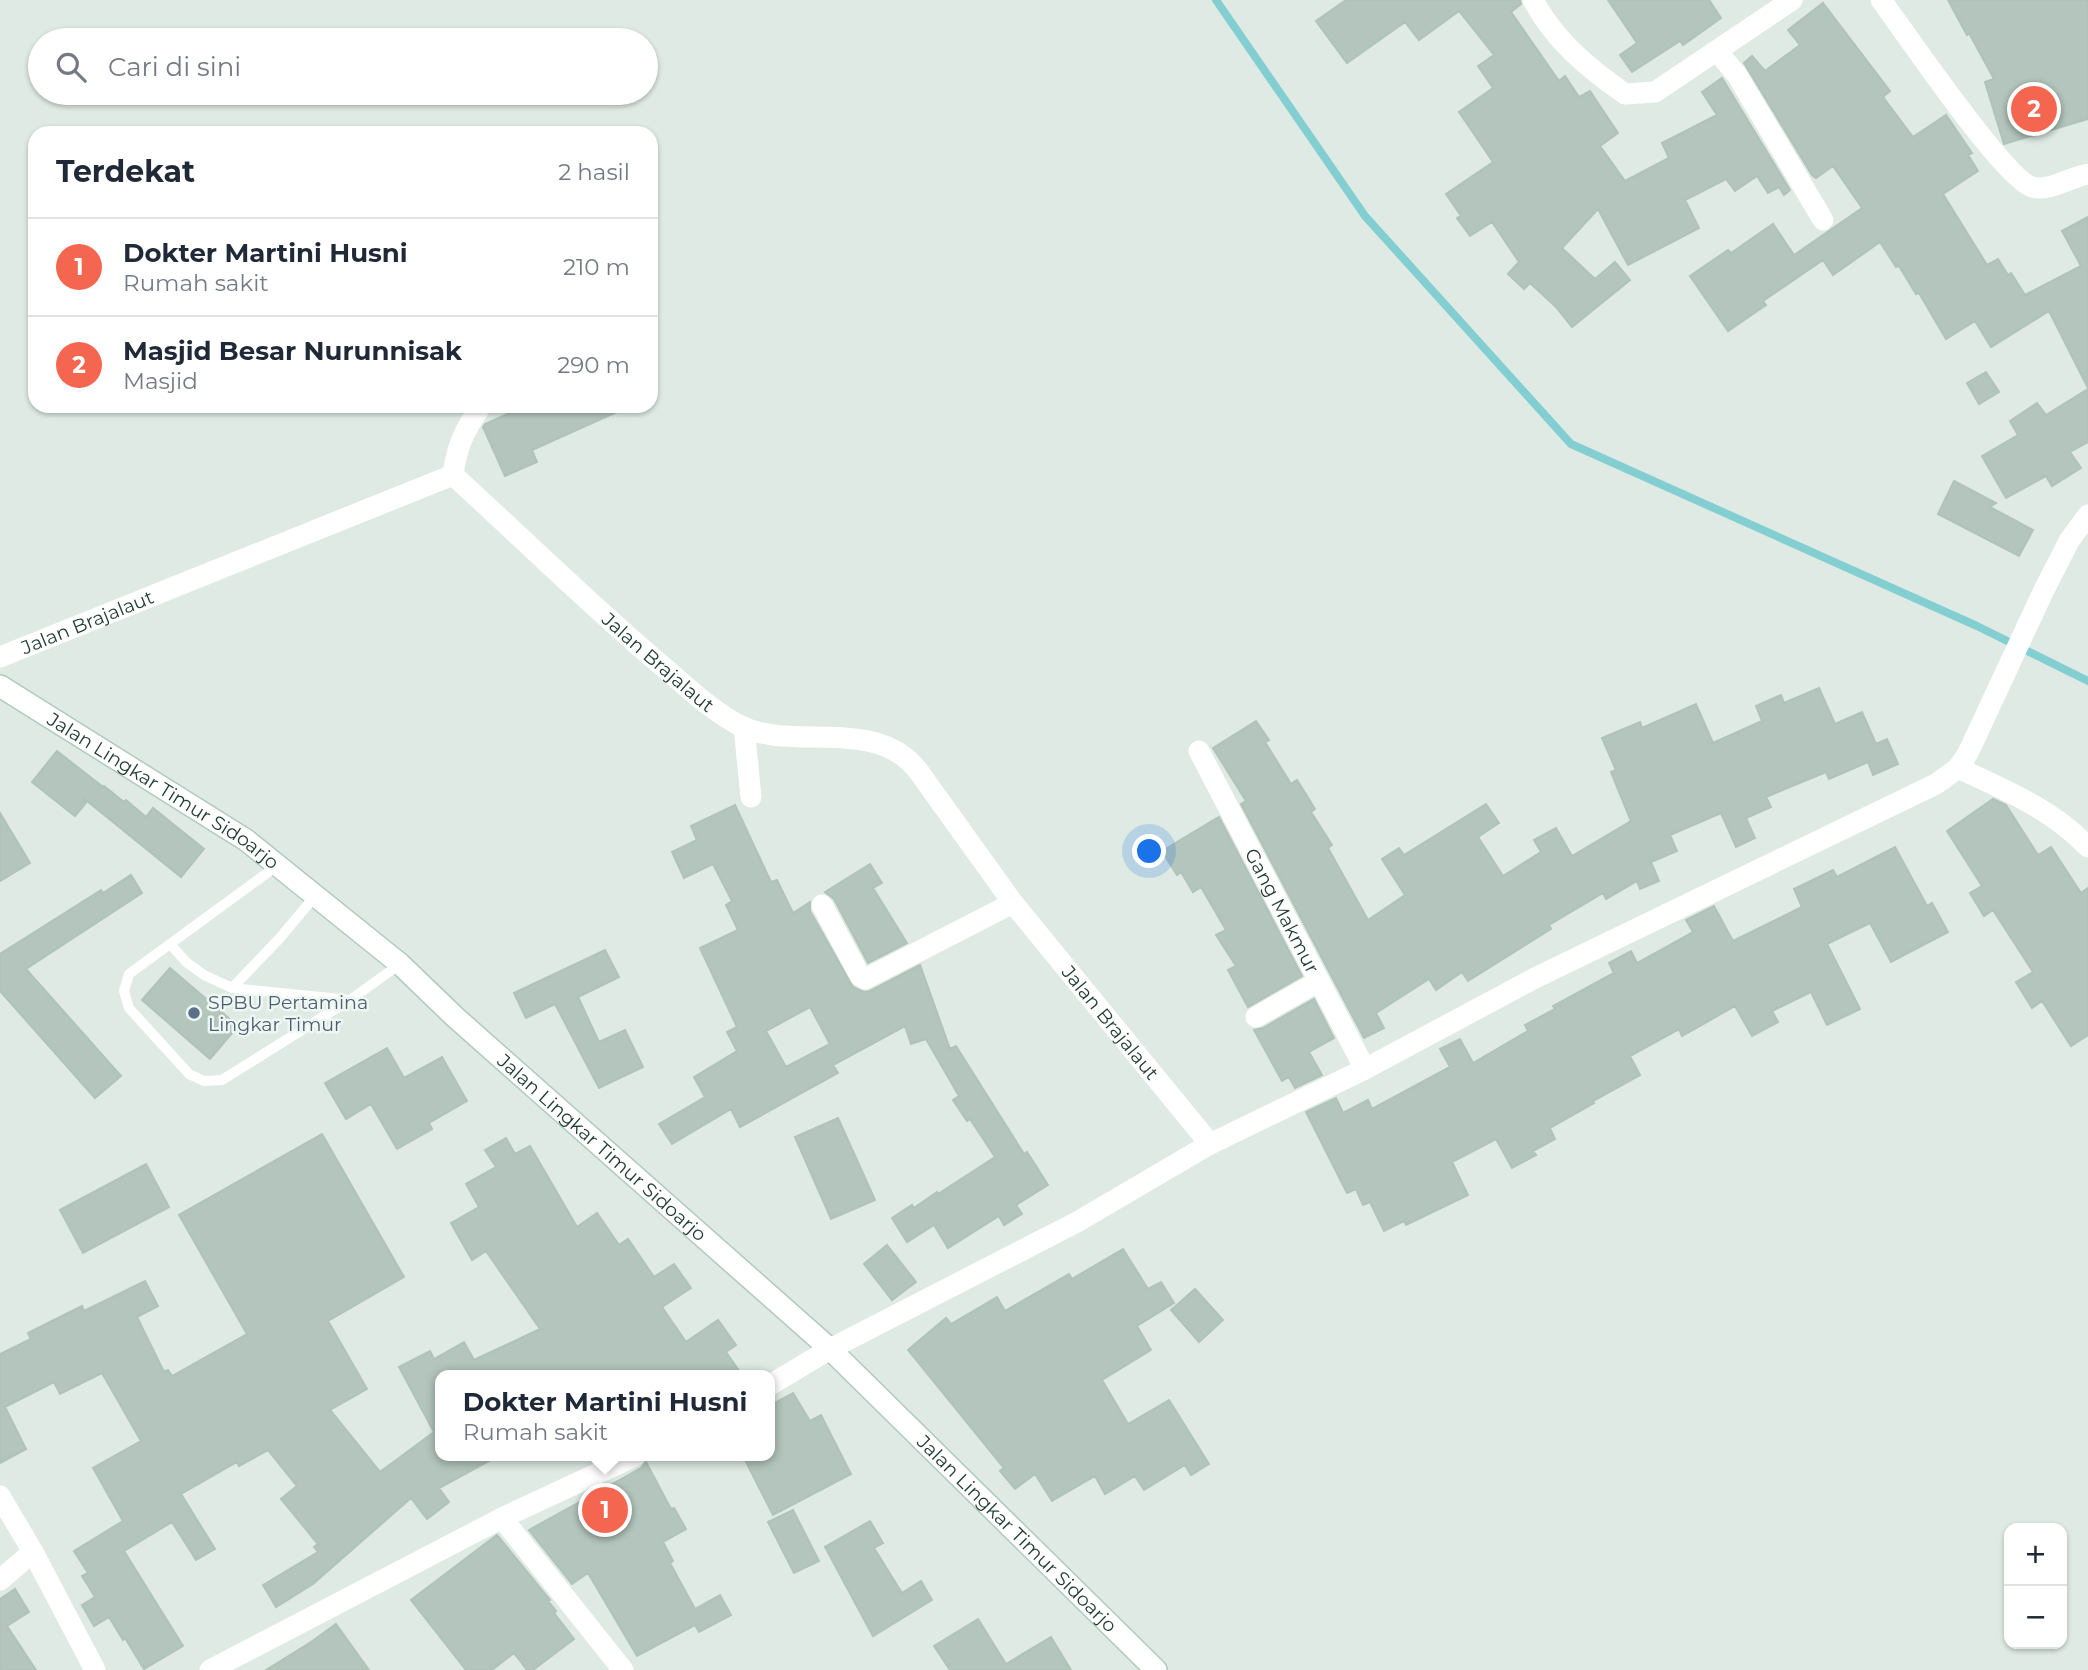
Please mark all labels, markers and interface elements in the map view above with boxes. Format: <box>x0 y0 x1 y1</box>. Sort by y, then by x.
search box <box>28 28 658 105</box>
icon: search <box>52 48 90 86</box>
text: Cari di sini <box>108 51 241 83</box>
pin: 2 <box>2011 83 2057 135</box>
text: Terdekat <box>56 153 195 190</box>
text: 2 hasil <box>558 158 630 186</box>
text: Dokter Martini Husni <box>123 237 408 269</box>
text: 1 <box>74 253 84 281</box>
text: 210 m <box>563 253 630 281</box>
text: Rumah sakit <box>123 269 269 297</box>
text: Masjid Besar Nurunnisak <box>123 335 462 367</box>
text: 2 <box>72 351 86 379</box>
text: 290 m <box>557 351 630 379</box>
text: Masjid <box>123 367 198 395</box>
street label: Jalan Brajalaut <box>17 585 157 660</box>
street label: Jalan Brajalaut <box>596 607 719 717</box>
street label: Jalan Lingkar Timur Sidoarjo <box>42 707 284 874</box>
your location <box>1132 834 1166 868</box>
street label: Gang Makmur <box>1240 844 1324 977</box>
street label: Jalan Brajalaut <box>1056 960 1164 1085</box>
place label: SPBU Pertamina Lingkar Timur <box>208 991 368 1036</box>
marker: SPBU Pertamina Lingkar Timur <box>186 1005 202 1021</box>
street label: Jalan Lingkar Timur Sidoarjo <box>492 1049 711 1246</box>
popup <box>435 1370 775 1461</box>
text: Dokter Martini Husni <box>463 1386 747 1418</box>
text: Rumah sakit <box>463 1418 608 1446</box>
street label: Jalan Lingkar Timur Sidoarjo <box>911 1430 1122 1637</box>
pin: 1 <box>582 1484 628 1536</box>
map controls <box>2004 1523 2067 1649</box>
button: + <box>2004 1523 2067 1586</box>
button: − <box>2004 1586 2067 1649</box>

